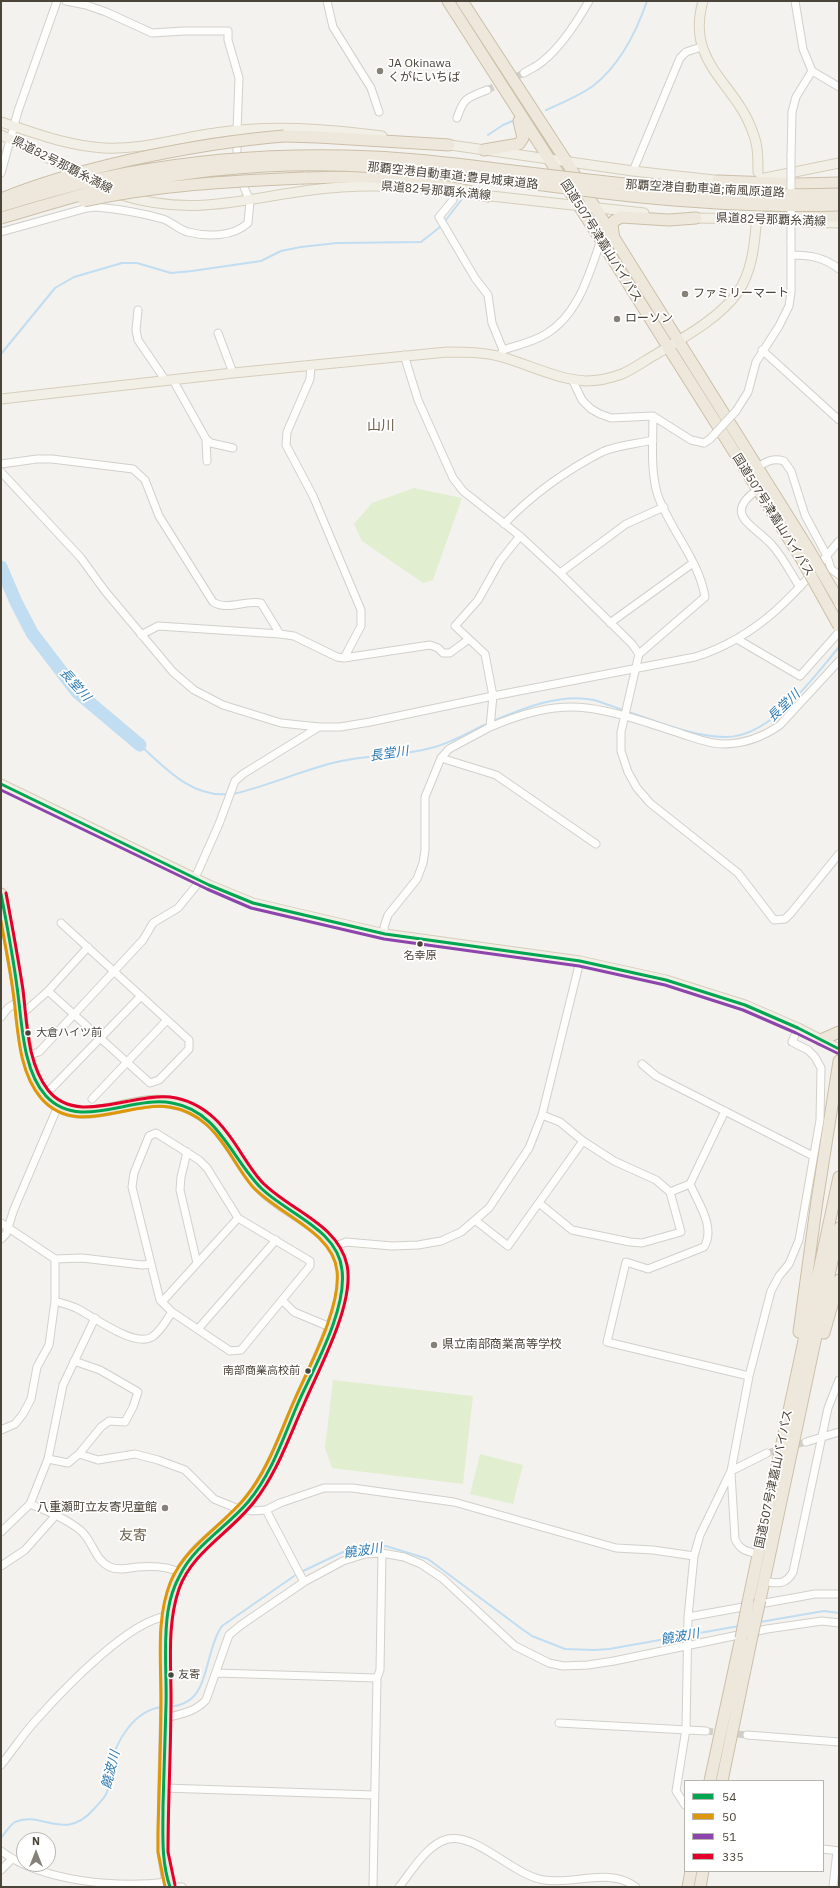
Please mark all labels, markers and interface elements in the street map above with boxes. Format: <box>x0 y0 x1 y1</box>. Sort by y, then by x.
place label: JA Okinawa くがにいちば <box>388 57 460 85</box>
marker: JA Okinawa くがにいちば <box>375 66 385 76</box>
street label: 県道82号那覇糸満線 <box>10 134 114 196</box>
street label: 那覇空港自動車道;豊見城東道路 <box>367 160 539 192</box>
street label: 国道507号津嘉山バイパス <box>557 177 645 305</box>
street label: 那覇空港自動車道;南風原道路 <box>625 178 785 200</box>
street label: 県道82号那覇糸満線 <box>380 179 492 203</box>
street label: 県道82号那覇糸満線 <box>716 211 826 229</box>
place label: ファミリーマート <box>693 287 789 301</box>
marker: ファミリーマート <box>680 289 690 299</box>
place label: ローソン <box>625 312 673 326</box>
marker: ローソン <box>612 314 622 324</box>
district label: 山川 <box>367 418 395 434</box>
street label: 国道507号津嘉山バイパス <box>729 451 817 579</box>
water label: 長堂川 <box>56 665 94 705</box>
water label: 長堂川 <box>765 687 803 725</box>
water label: 長堂川 <box>369 744 409 764</box>
marker: 名幸原 <box>415 939 425 949</box>
place label: 名幸原 <box>404 949 436 963</box>
place label: 大倉ハイツ前 <box>36 1026 102 1040</box>
marker: 大倉ハイツ前 <box>23 1028 33 1038</box>
place label: 県立南部商業高等学校 <box>442 1338 562 1352</box>
marker: 県立南部商業高等学校 <box>429 1340 439 1350</box>
place label: 南部商業高校前 <box>223 1364 300 1378</box>
marker: 南部商業高校前 <box>303 1366 313 1376</box>
street label: 国道507号津嘉山バイパス <box>752 1408 796 1550</box>
place label: 八重瀬町立友寄児童館 <box>37 1501 157 1515</box>
marker: 八重瀬町立友寄児童館 <box>160 1503 170 1513</box>
district label: 友寄 <box>119 1528 147 1544</box>
water label: 饒波川 <box>343 1540 383 1562</box>
water label: 饒波川 <box>659 1626 701 1648</box>
place label: 友寄 <box>178 1668 200 1682</box>
marker: 友寄 <box>166 1670 176 1680</box>
water label: 饒波川 <box>99 1749 123 1791</box>
legend <box>684 1780 824 1872</box>
text: 54 <box>722 1789 736 1804</box>
text: 50 <box>722 1809 736 1824</box>
text: 51 <box>722 1829 736 1844</box>
north arrow <box>16 1832 56 1872</box>
text: N <box>32 1834 40 1848</box>
text: 335 <box>722 1849 744 1864</box>

